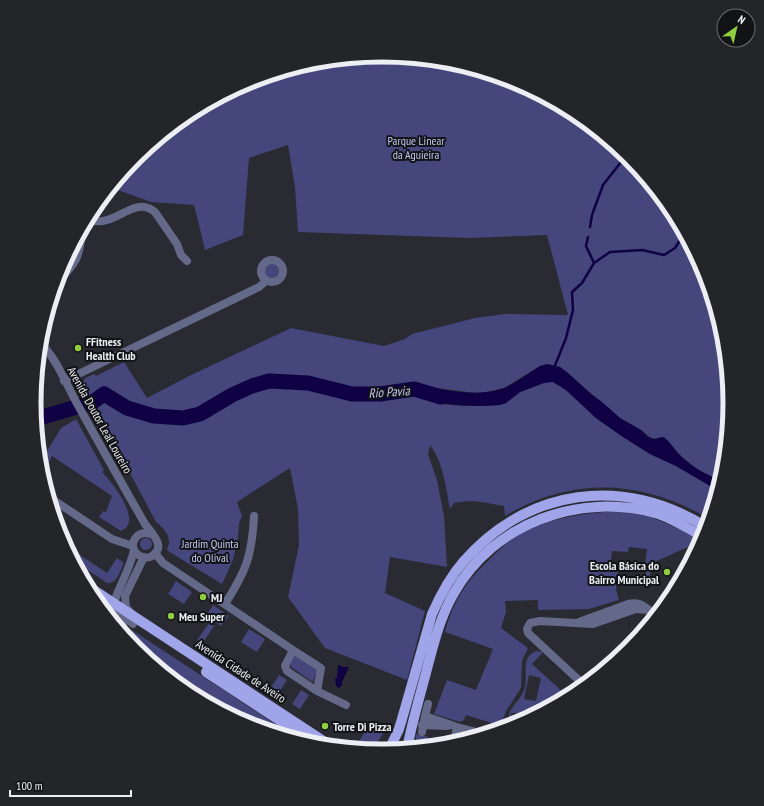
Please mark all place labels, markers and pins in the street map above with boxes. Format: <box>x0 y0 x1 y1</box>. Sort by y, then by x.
place label: FFitness Health Club <box>86 334 136 363</box>
marker: FFitness Health Club <box>73 343 83 353</box>
place label: Escola Básica do Bairro Municipal <box>589 558 660 587</box>
marker: Escola Básica do Bairro Municipal <box>662 567 672 577</box>
place label: MJ <box>211 590 222 605</box>
marker: MJ <box>198 592 208 602</box>
place label: Meu Super <box>179 609 225 624</box>
marker: Meu Super <box>166 611 176 621</box>
place label: Torre Di Pizza <box>333 719 392 734</box>
marker: Torre Di Pizza <box>320 721 330 731</box>

